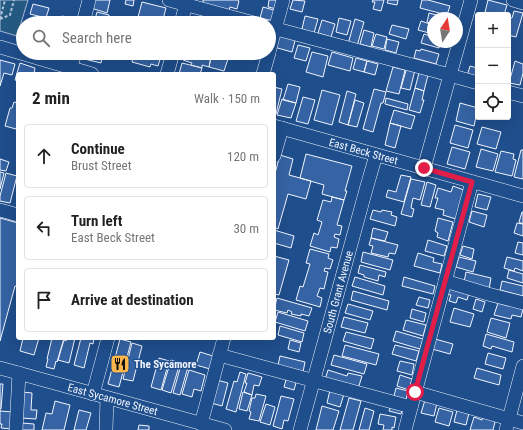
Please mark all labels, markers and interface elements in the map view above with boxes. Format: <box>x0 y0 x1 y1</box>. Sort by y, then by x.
north arrow <box>427 12 463 48</box>
map controls <box>475 12 511 120</box>
button: + <box>475 12 511 48</box>
search box <box>16 16 276 60</box>
icon: search <box>30 27 52 49</box>
text: Search here <box>62 29 132 47</box>
button: − <box>475 48 511 84</box>
button: locate <box>475 84 511 120</box>
text: 2 min <box>32 88 70 108</box>
text: Walk · 150 m <box>194 91 260 106</box>
street label: East Beck Street <box>327 136 399 168</box>
text: Continue <box>71 140 125 158</box>
icon: ahead <box>33 145 55 167</box>
text: 120 m <box>227 149 259 164</box>
text: Brust Street <box>71 158 132 173</box>
route end <box>415 159 433 177</box>
text: Turn left <box>71 212 122 230</box>
icon: left <box>33 217 55 239</box>
text: 30 m <box>233 221 259 236</box>
text: East Beck Street <box>71 230 155 245</box>
street label: South Grant Avenue <box>321 249 356 335</box>
icon: arrive <box>33 289 55 311</box>
text: Arrive at destination <box>71 291 194 309</box>
restaurant icon: The Sycamore <box>109 353 131 375</box>
place label: The Sycamore <box>134 358 197 371</box>
street label: East Sycamore Street <box>66 381 159 418</box>
route start <box>406 383 424 401</box>

